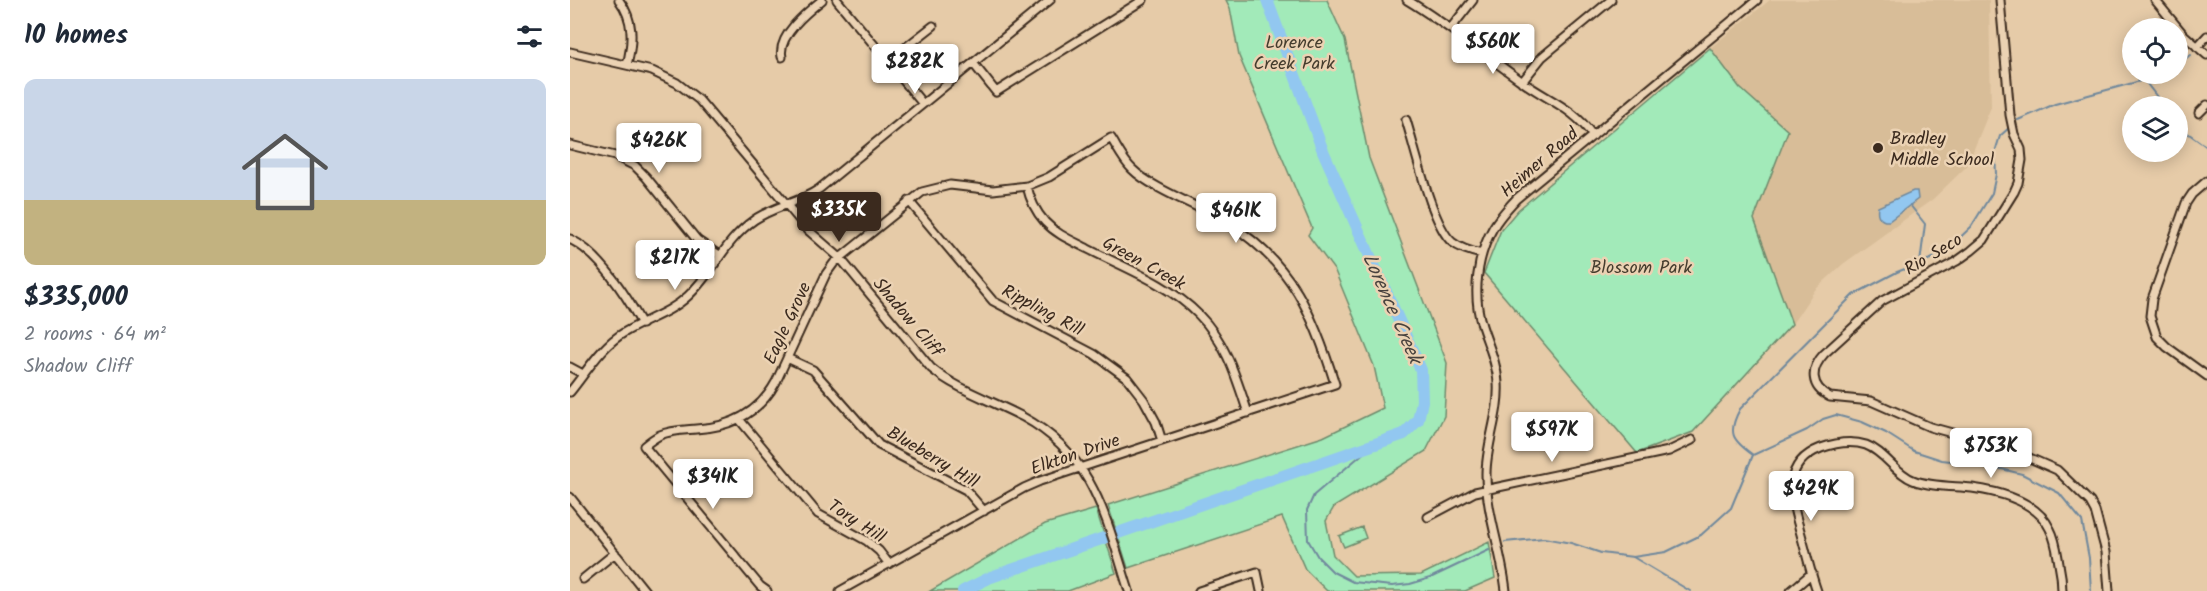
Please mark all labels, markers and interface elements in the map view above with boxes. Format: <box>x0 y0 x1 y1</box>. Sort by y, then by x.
text: 10 homes <box>24 15 128 57</box>
map controls <box>2122 18 2188 162</box>
button: locate <box>2122 18 2188 84</box>
icon: filters <box>513 20 546 53</box>
pin: $560K <box>1451 24 1535 75</box>
text: $560K <box>1465 27 1521 59</box>
park label: Lorence Creek Park <box>1253 29 1335 79</box>
pin: $282K <box>873 44 957 95</box>
text: $282K <box>886 47 945 79</box>
button: layers <box>2122 96 2188 162</box>
icon: home <box>231 118 339 226</box>
street label: Heimer Road <box>1494 120 1587 206</box>
pin: $426K <box>617 123 701 174</box>
place label: Bradley Middle School <box>1890 125 1995 175</box>
text: $426K <box>630 126 688 158</box>
marker: Bradley Middle School <box>1871 141 1885 155</box>
pin: $335K <box>797 192 881 243</box>
pin: $461K <box>1194 193 1278 244</box>
text: $335K <box>811 195 867 227</box>
text: $461K <box>1210 196 1262 228</box>
street label: Rio Seco <box>1899 226 1969 284</box>
street label: Green Creek <box>1096 229 1191 299</box>
pin: $217K <box>633 240 717 291</box>
text: $217K <box>649 243 701 275</box>
water label: Lorence Creek <box>1353 248 1431 372</box>
park label: Blossom Park <box>1590 254 1692 283</box>
street label: Shadow Cliff <box>865 271 951 366</box>
text: $335,000 <box>24 277 128 319</box>
street label: Rippling Rill <box>996 277 1089 345</box>
street label: Eagle Grove <box>757 278 820 370</box>
text: 2 rooms · 64 m² <box>24 319 166 351</box>
text: Shadow Cliff <box>24 351 132 383</box>
pin: $597K <box>1510 412 1594 463</box>
text: $597K <box>1525 415 1579 447</box>
street label: Blueberry Hill <box>881 419 984 498</box>
street label: Elkton Drive <box>1027 427 1124 484</box>
pin: $753K <box>1949 428 2033 479</box>
text: $753K <box>1964 431 2018 463</box>
pin: $341K <box>671 459 755 510</box>
text: $341K <box>687 462 739 494</box>
pin: $429K <box>1769 471 1853 522</box>
text: $429K <box>1783 474 1839 506</box>
street label: Tory Hill <box>821 493 892 552</box>

